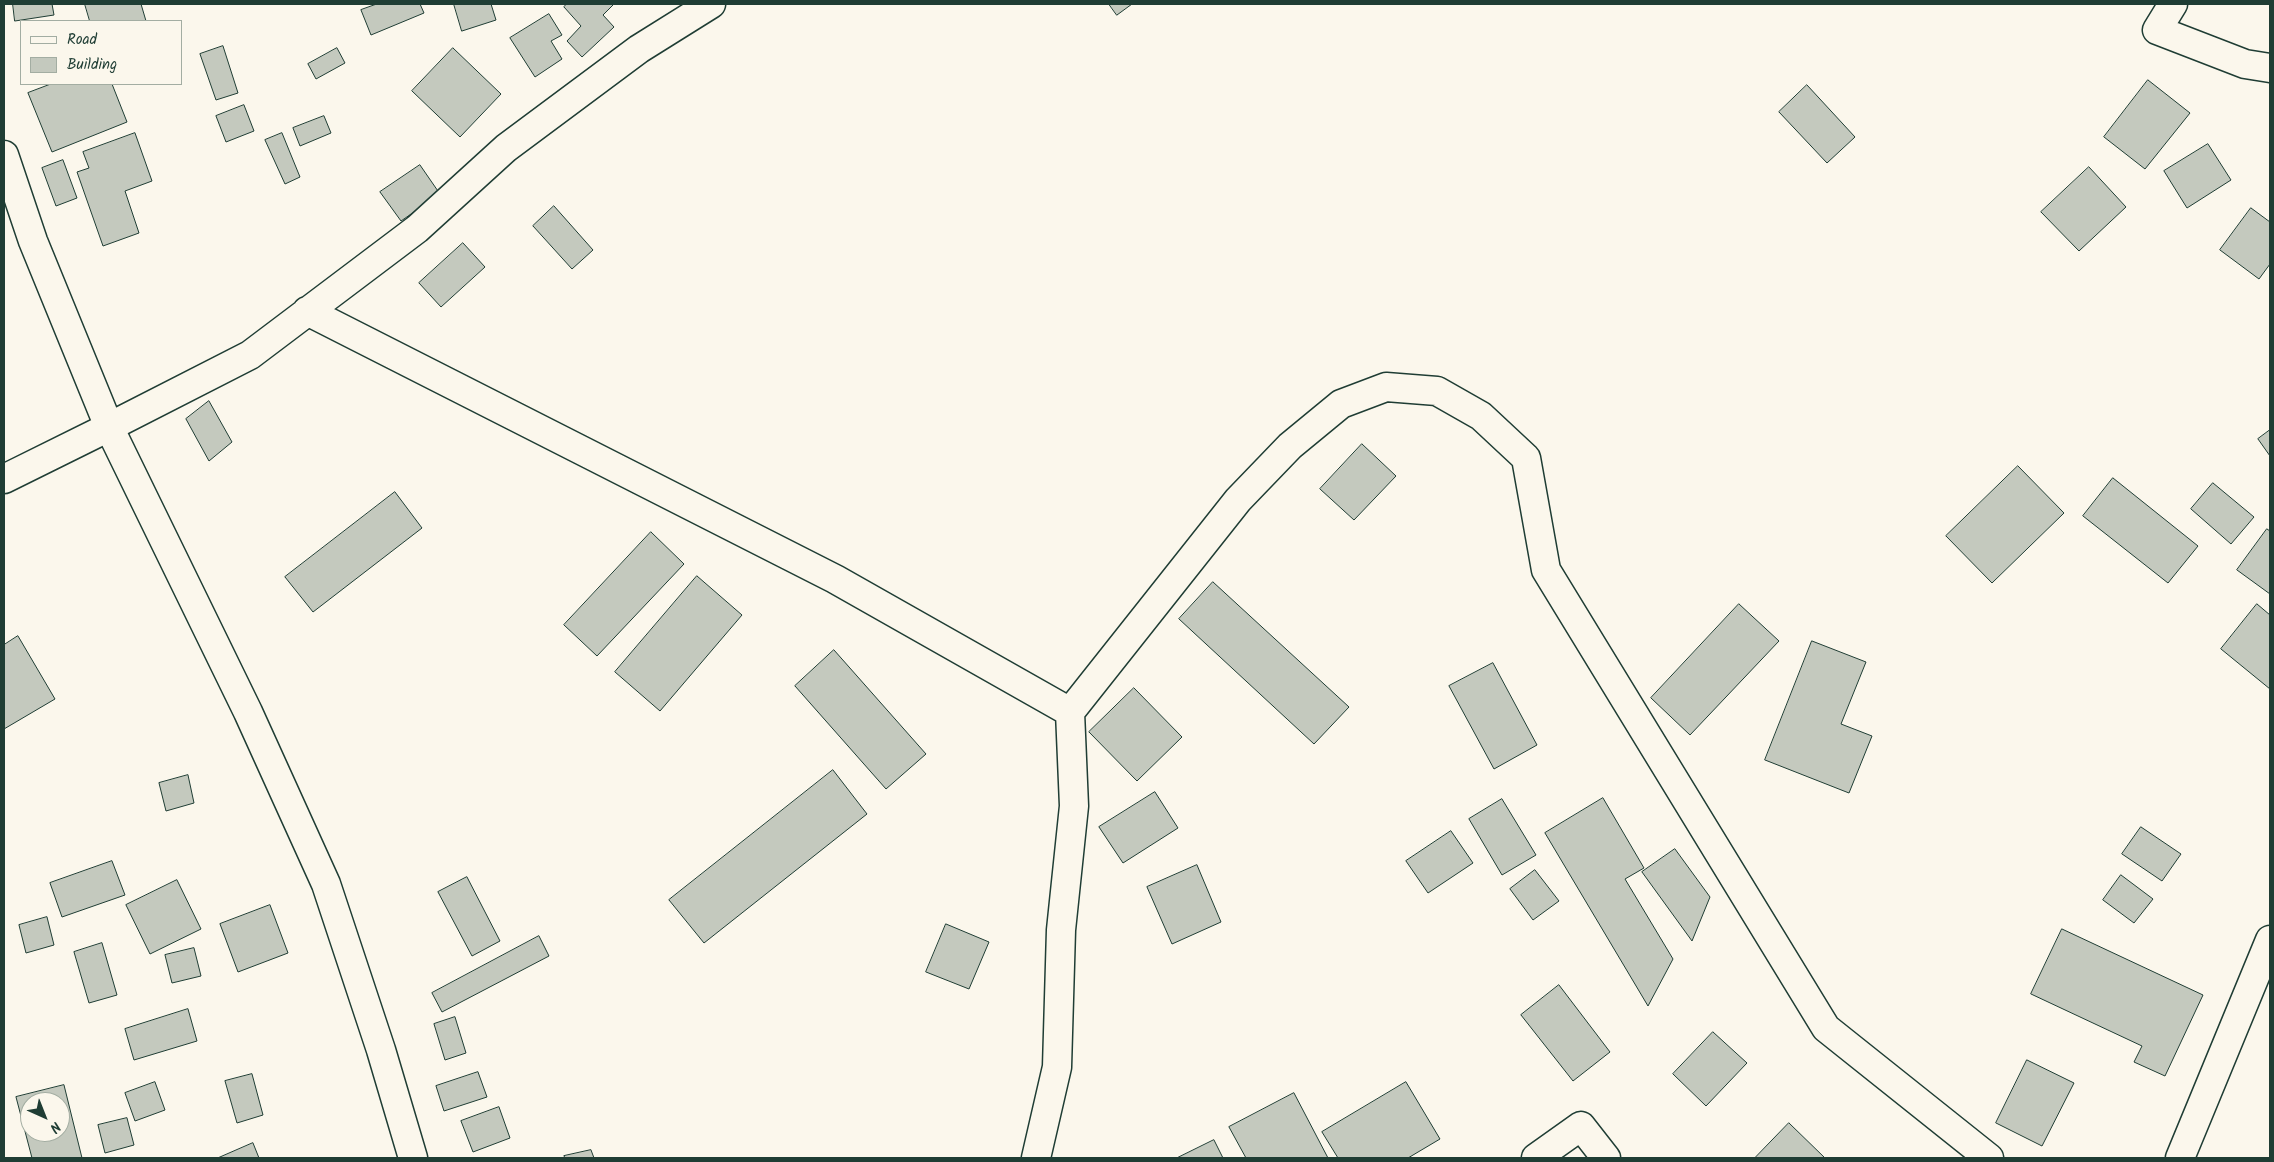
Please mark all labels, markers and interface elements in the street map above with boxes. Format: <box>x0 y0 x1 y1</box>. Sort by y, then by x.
legend <box>20 20 182 85</box>
text: Road <box>67 28 97 52</box>
text: Building <box>67 53 117 77</box>
north arrow <box>20 1092 70 1142</box>
text: N <box>44 1116 66 1138</box>

